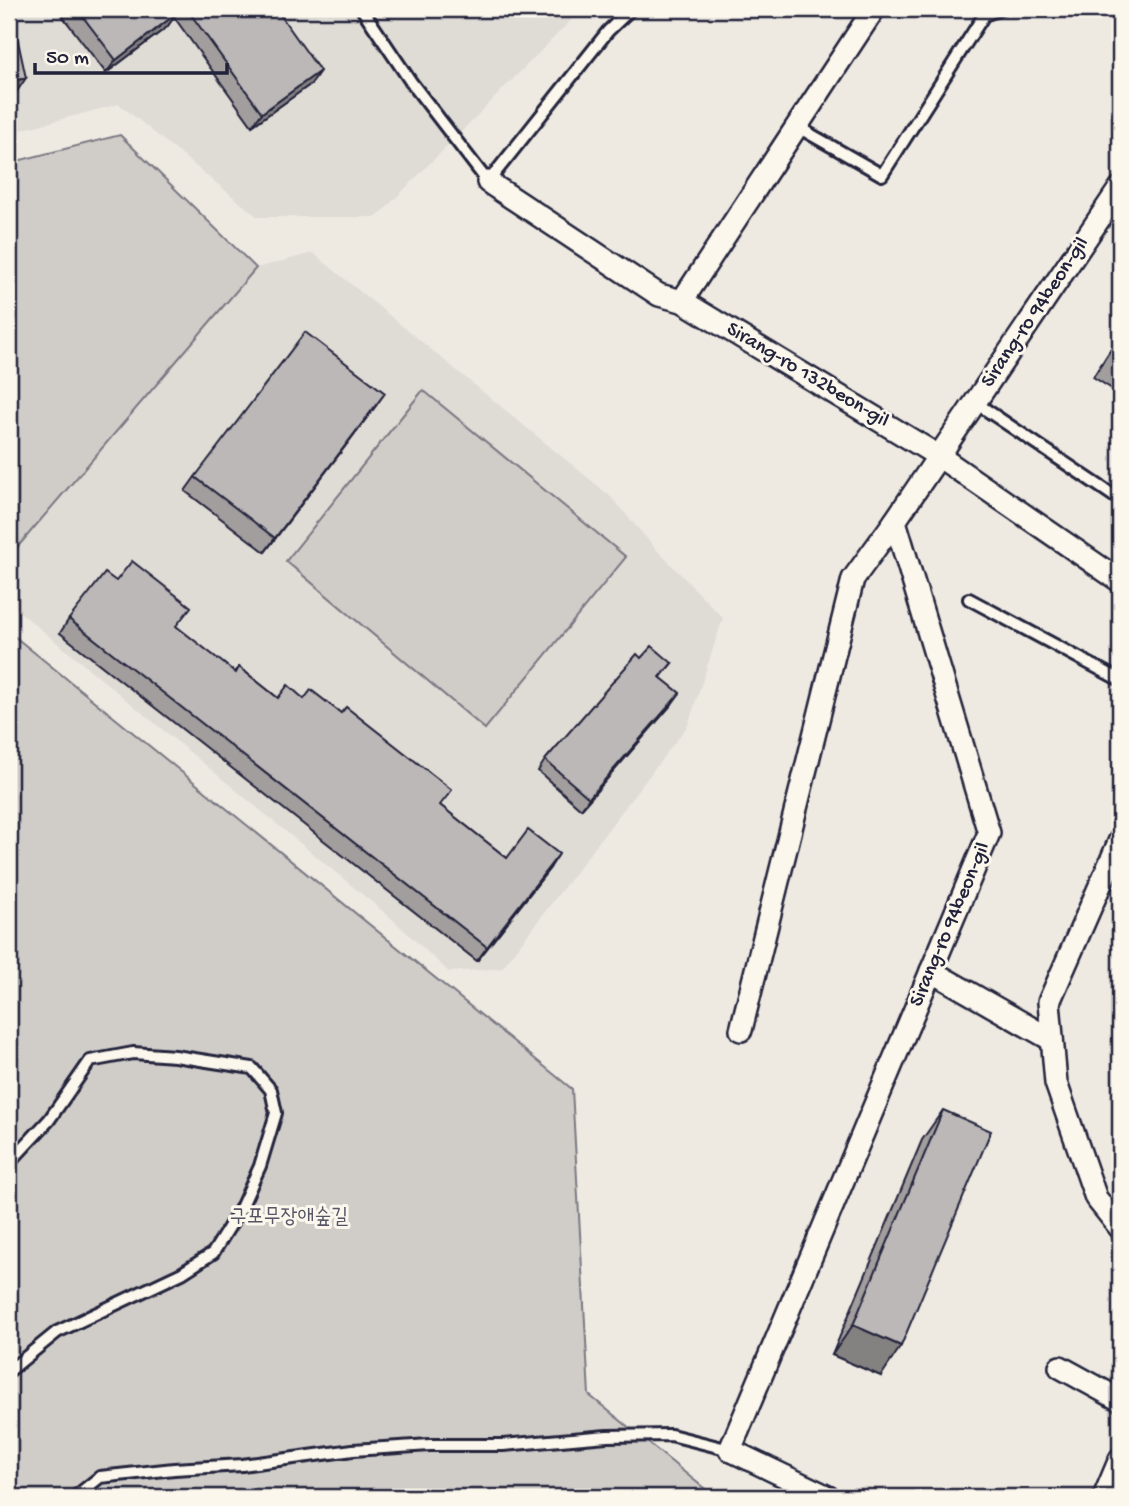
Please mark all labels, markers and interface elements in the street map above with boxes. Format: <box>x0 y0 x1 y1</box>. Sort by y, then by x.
scale bar <box>35 32 228 76</box>
text: 50 m <box>46 47 89 72</box>
street label: Sirang-ro 94beon-gil <box>976 233 1096 393</box>
street label: Sirang-ro 132beon-gil <box>721 318 893 434</box>
street label: Sirang-ro 94beon-gil <box>905 839 997 1011</box>
park label: 구포무장애숲길 <box>230 1206 348 1231</box>

